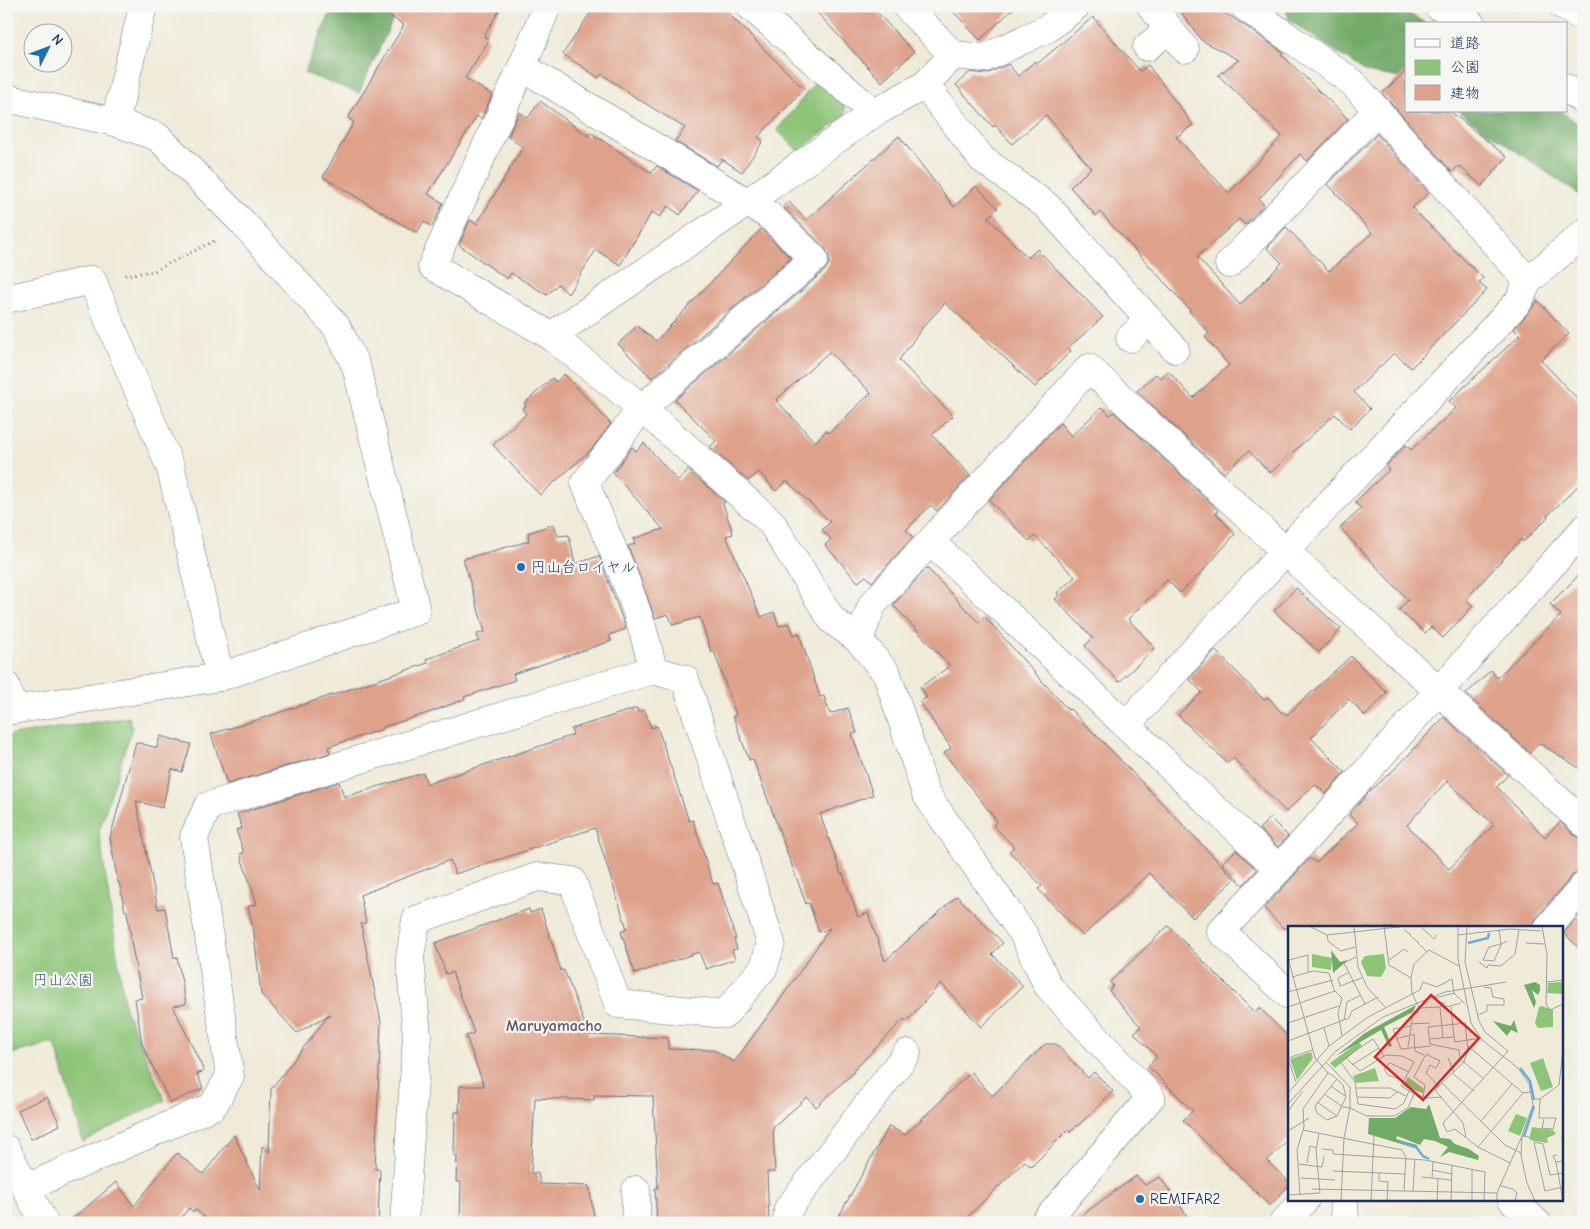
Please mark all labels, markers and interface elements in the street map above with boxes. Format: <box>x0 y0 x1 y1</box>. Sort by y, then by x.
north arrow <box>22 22 72 72</box>
legend <box>1405 22 1568 112</box>
text: N <box>48 31 67 49</box>
text: 道路 <box>1450 34 1480 52</box>
text: 公園 <box>1450 58 1480 76</box>
text: 建物 <box>1450 84 1480 102</box>
place label: 円山台ロイヤル <box>531 558 636 576</box>
marker: 円山台ロイヤル <box>515 561 527 573</box>
inset map <box>1288 926 1562 1202</box>
park label: 円山公園 <box>33 971 93 989</box>
district label: Maruyamacho <box>506 1017 602 1035</box>
place label: REMIFAR2 <box>1150 1190 1220 1208</box>
marker: REMIFAR2 <box>1134 1193 1146 1205</box>

